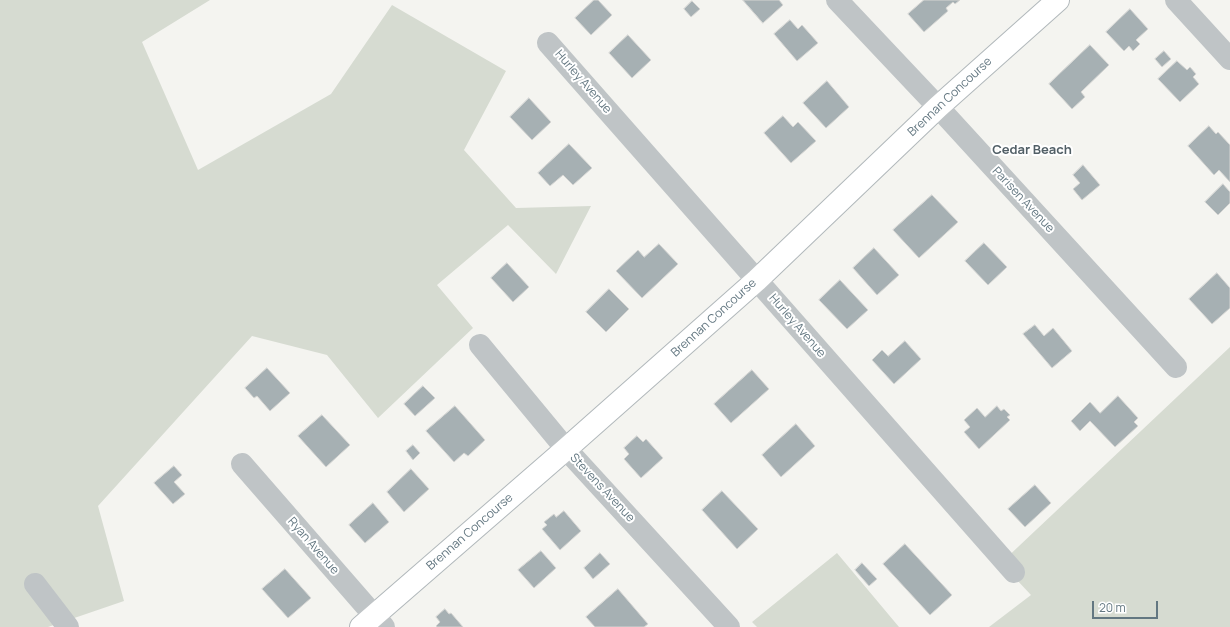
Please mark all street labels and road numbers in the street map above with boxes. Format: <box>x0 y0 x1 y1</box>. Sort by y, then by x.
street label: Hurley Avenue <box>552 47 614 117</box>
street label: Brennan Concourse <box>905 54 995 140</box>
street label: Parisen Avenue <box>989 164 1057 236</box>
street label: Brennan Concourse <box>668 276 760 360</box>
street label: Hurley Avenue <box>766 291 828 361</box>
street label: Stevens Avenue <box>567 451 637 525</box>
street label: Brennan Concourse <box>424 491 516 573</box>
street label: Ryan Avenue <box>284 515 342 577</box>

